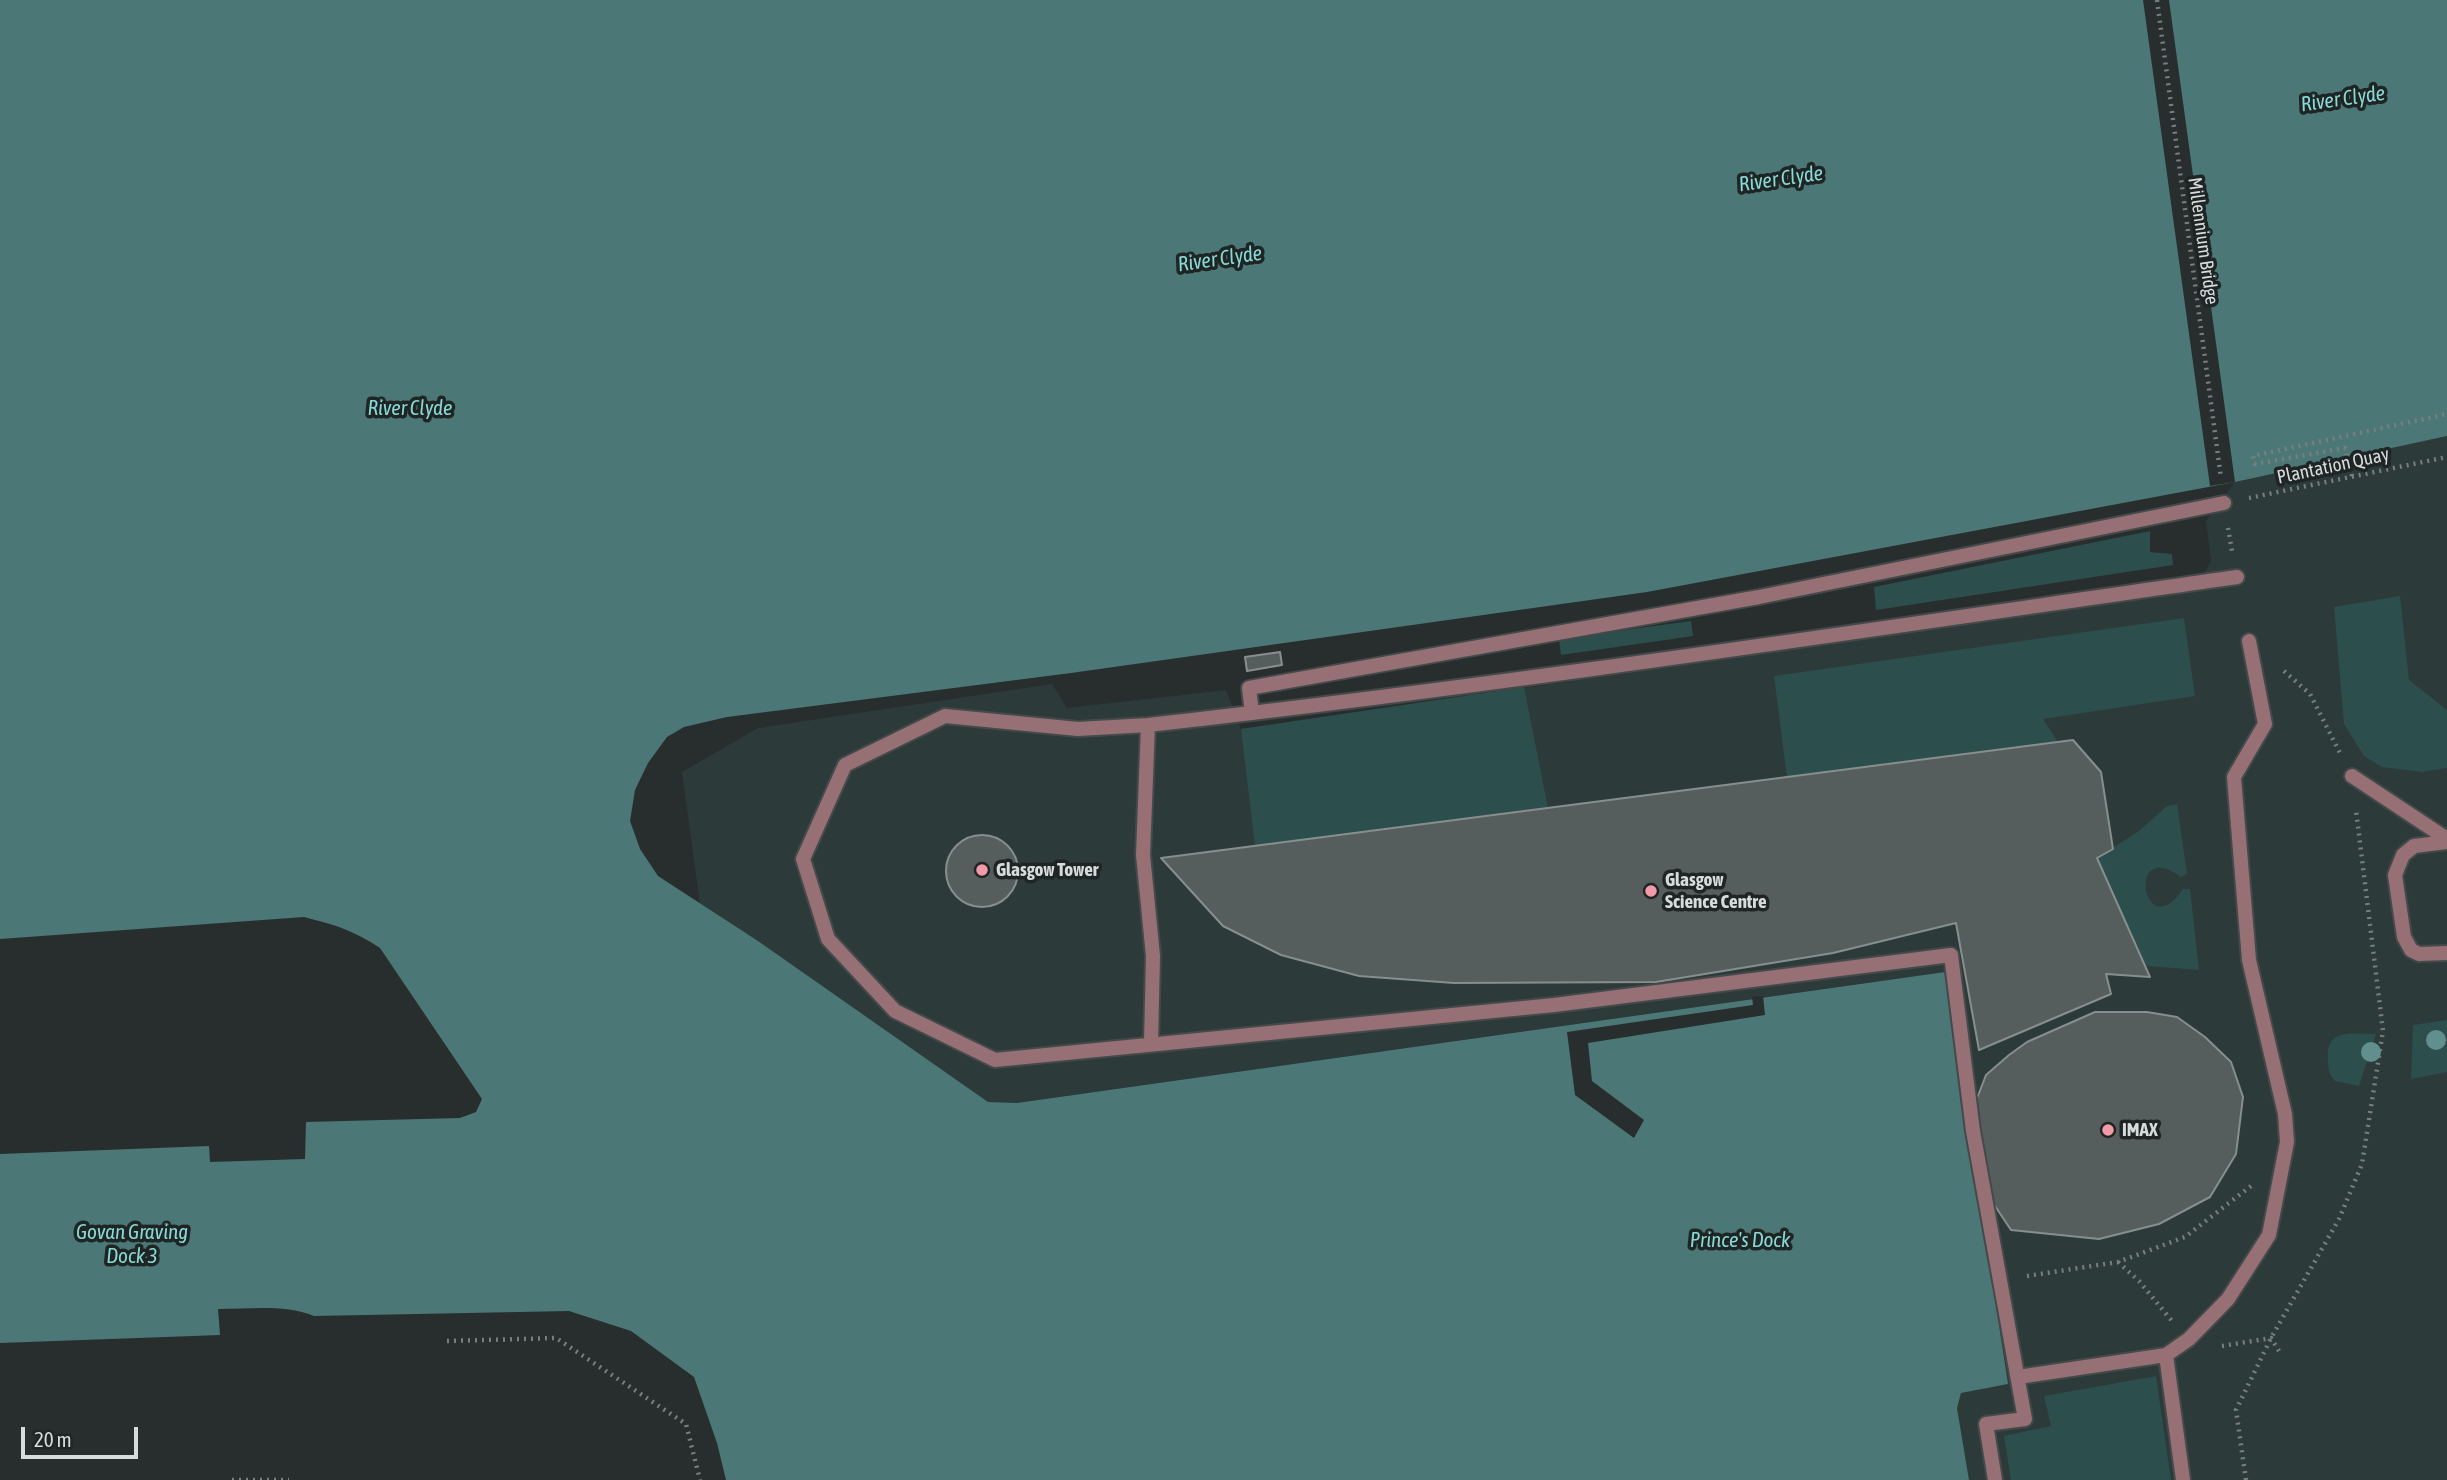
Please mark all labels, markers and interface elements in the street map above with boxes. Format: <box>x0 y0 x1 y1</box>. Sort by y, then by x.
water label: River Clyde <box>2299 81 2387 117</box>
water label: River Clyde <box>1737 161 1825 197</box>
street label: Millennium Bridge <box>2183 176 2223 306</box>
water label: River Clyde <box>1176 241 1264 277</box>
water label: River Clyde <box>367 395 453 421</box>
street label: Plantation Quay <box>2275 443 2391 489</box>
place label: Glasgow Tower <box>996 859 1098 881</box>
marker: Glasgow Tower <box>974 862 990 878</box>
place label: Glasgow Science Centre <box>1665 869 1767 913</box>
marker: Glasgow Science Centre <box>1643 883 1659 899</box>
place label: IMAX <box>2122 1119 2157 1141</box>
marker: IMAX <box>2100 1122 2116 1138</box>
water label: Govan Graving Dock 3 <box>76 1219 188 1269</box>
water label: Prince's Dock <box>1690 1227 1790 1253</box>
scale bar <box>24 1414 142 1458</box>
text: 20 m <box>34 1427 72 1451</box>

